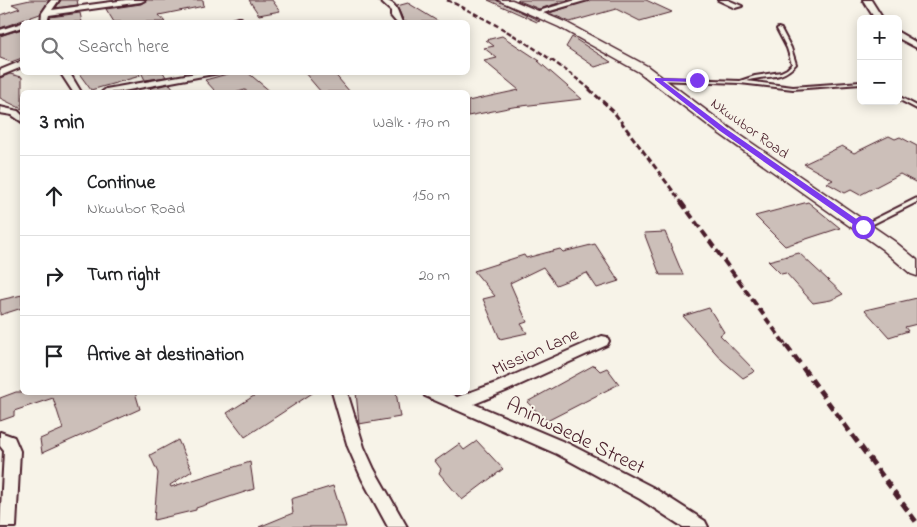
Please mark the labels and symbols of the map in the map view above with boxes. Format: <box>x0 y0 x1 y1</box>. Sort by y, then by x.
route end <box>686 69 709 92</box>
street label: Nkwubor Road <box>706 93 793 165</box>
route start <box>852 216 875 239</box>
street label: Mission Lane <box>489 322 584 383</box>
street label: Aninwaede Street <box>501 390 650 483</box>

